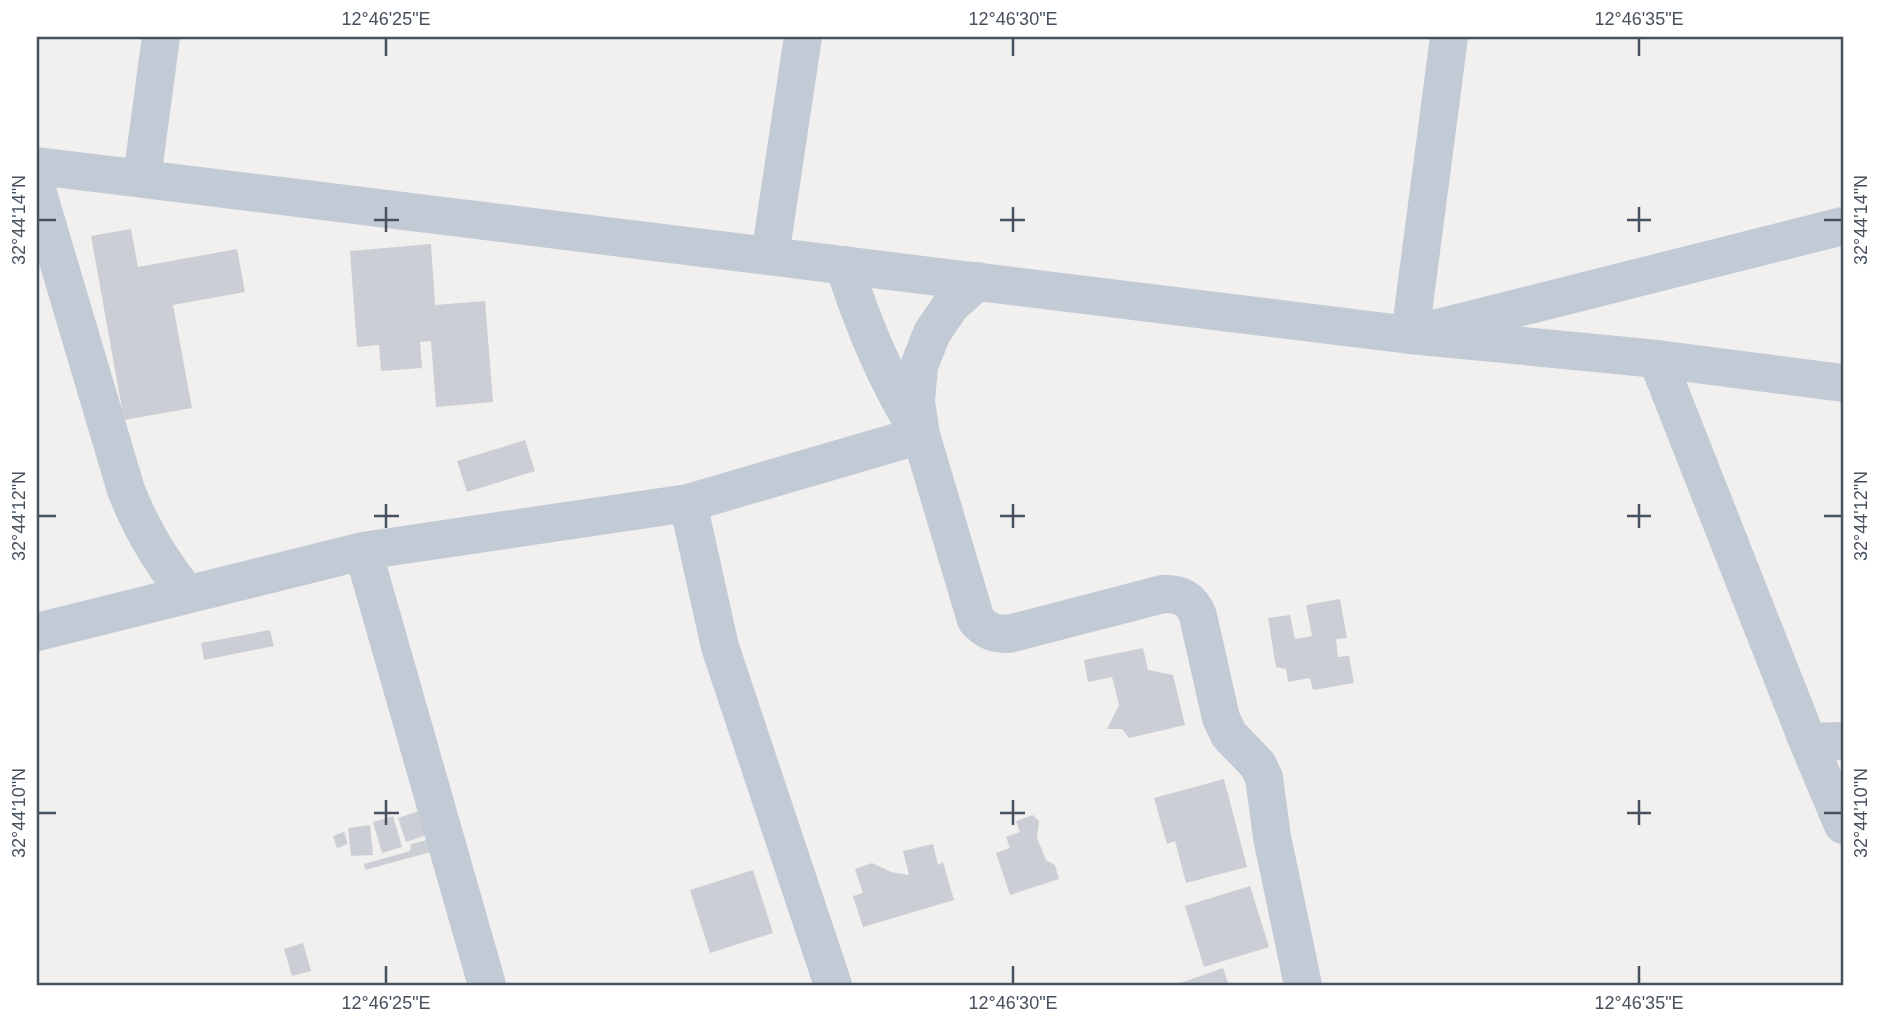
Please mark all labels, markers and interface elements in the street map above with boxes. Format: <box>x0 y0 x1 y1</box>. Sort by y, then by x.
text: 12°46'25"E <box>341 9 431 29</box>
text: 12°46'30"E <box>968 9 1058 29</box>
text: 12°46'35"E <box>1594 9 1684 29</box>
text: 32°44'14"N <box>9 175 29 265</box>
text: 32°44'14"N <box>1851 175 1871 265</box>
text: 32°44'12"N <box>9 471 29 561</box>
text: 32°44'12"N <box>1851 471 1871 561</box>
text: 32°44'10"N <box>9 768 29 858</box>
text: 32°44'10"N <box>1851 768 1871 858</box>
text: 12°46'25"E <box>341 993 431 1013</box>
text: 12°46'30"E <box>968 993 1058 1013</box>
text: 12°46'35"E <box>1594 993 1684 1013</box>

